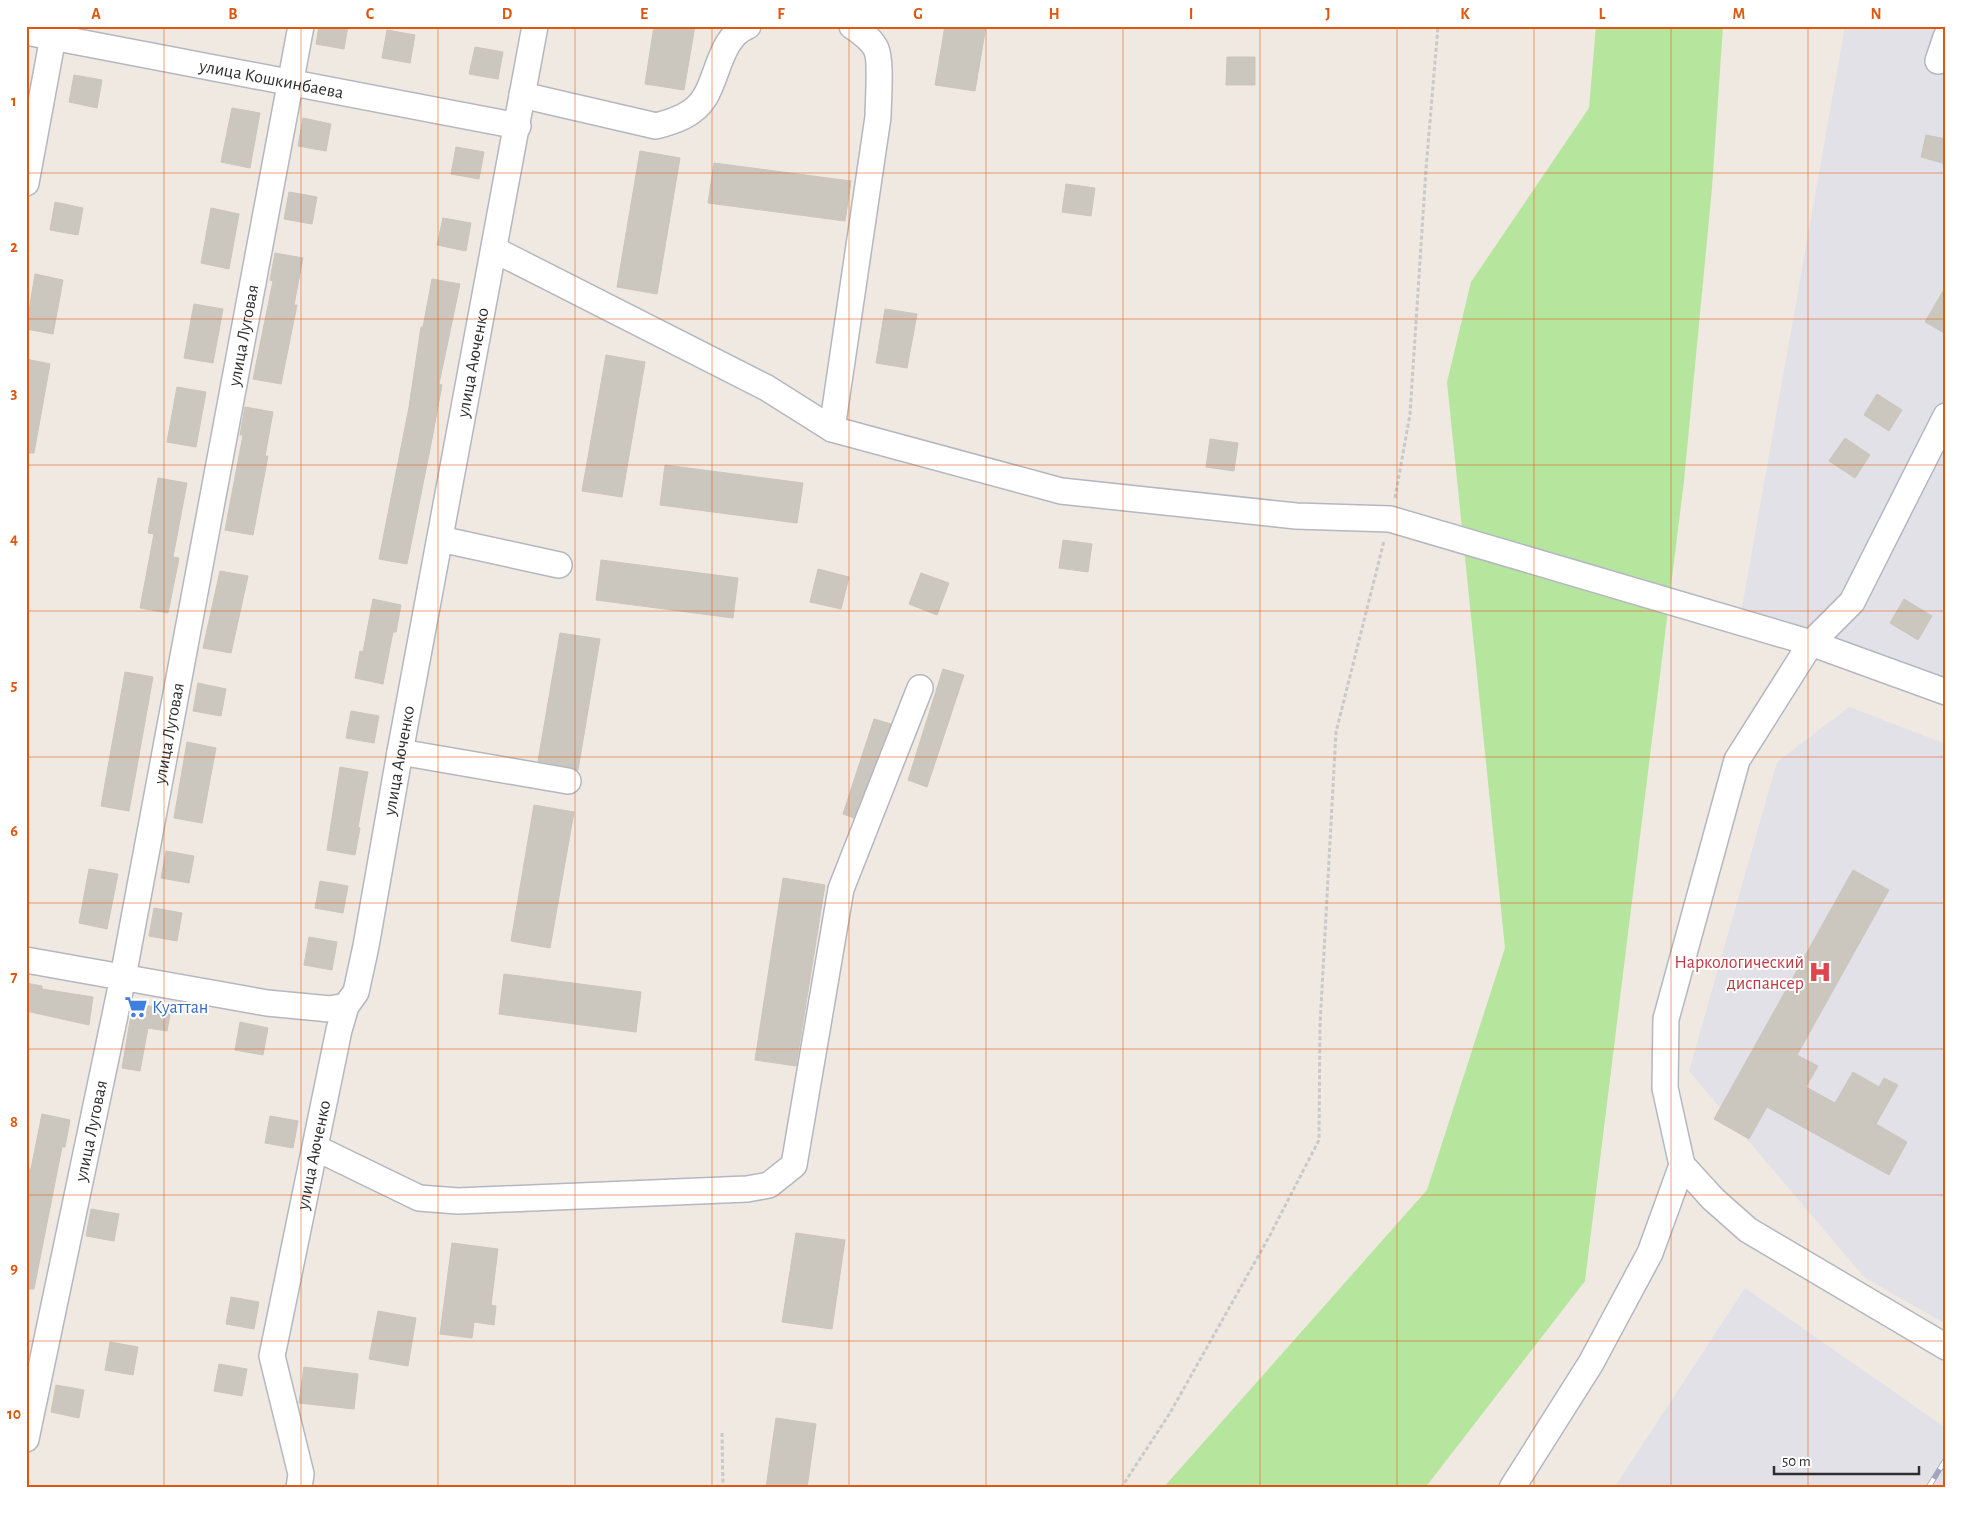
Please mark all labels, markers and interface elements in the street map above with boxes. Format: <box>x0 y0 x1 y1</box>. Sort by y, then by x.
text: A <box>91 6 101 22</box>
text: B <box>228 6 238 22</box>
text: C <box>366 6 375 22</box>
text: D <box>502 6 513 22</box>
text: E <box>640 6 648 22</box>
text: F <box>777 6 785 22</box>
text: G <box>913 6 923 22</box>
text: H <box>1048 6 1060 22</box>
text: I <box>1189 6 1193 22</box>
text: J <box>1325 6 1331 22</box>
text: K <box>1460 6 1470 22</box>
text: L <box>1599 6 1606 22</box>
text: M <box>1733 6 1745 22</box>
text: N <box>1870 6 1882 22</box>
street label: улица Кошкинбаева <box>197 57 345 102</box>
text: 1 <box>11 93 17 109</box>
text: 2 <box>10 239 18 255</box>
street label: улица Луговая <box>226 283 262 389</box>
street label: улица Аюченко <box>454 306 492 420</box>
text: 3 <box>11 385 18 401</box>
text: 4 <box>10 531 18 547</box>
text: 5 <box>11 677 18 693</box>
street label: улица Луговая <box>151 681 188 787</box>
street label: улица Аюченко <box>381 704 418 818</box>
text: 6 <box>10 823 18 839</box>
place label: Наркологический диспансер <box>1674 954 1804 993</box>
hospital icon: Наркологический диспансер <box>1807 959 1833 985</box>
text: 7 <box>11 969 18 985</box>
supermarket icon: Куаттан <box>123 994 149 1020</box>
place label: Куаттан <box>152 999 208 1017</box>
street label: улица Луговая <box>72 1079 111 1184</box>
street label: улица Аюченко <box>294 1099 334 1212</box>
text: 8 <box>10 1114 18 1130</box>
text: 9 <box>10 1260 18 1276</box>
text: 10 <box>7 1406 21 1422</box>
scale bar <box>1774 1444 1920 1476</box>
text: 50 m <box>1782 1454 1811 1469</box>

